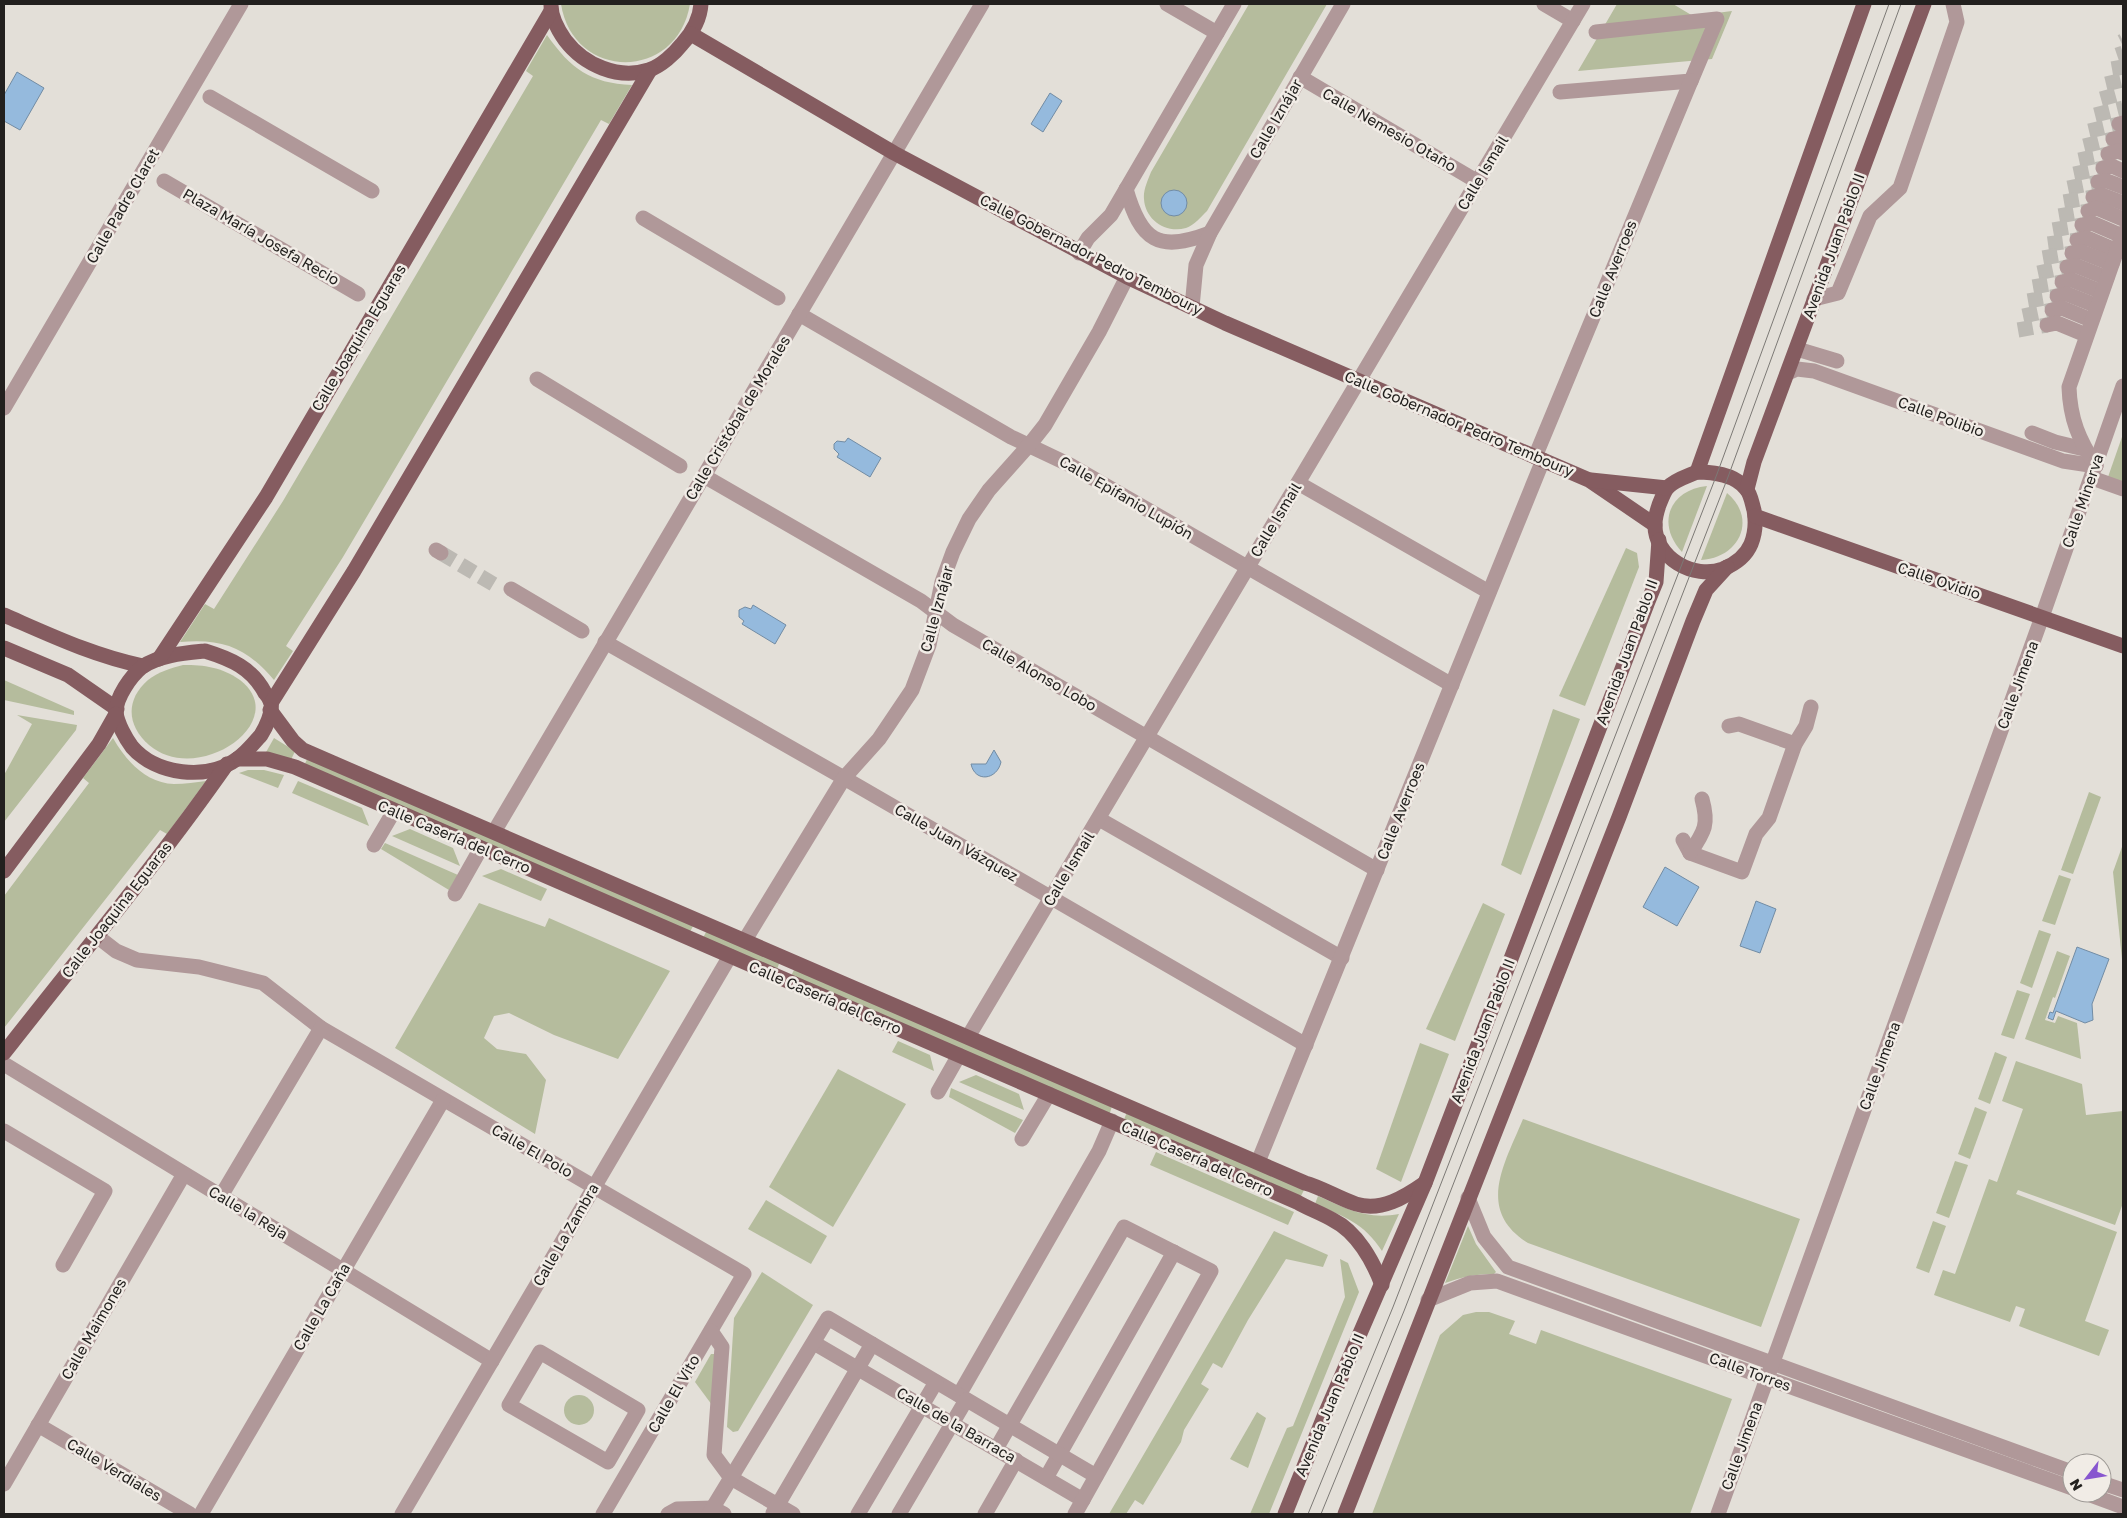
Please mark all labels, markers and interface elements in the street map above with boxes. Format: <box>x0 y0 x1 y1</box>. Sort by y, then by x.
street label: Calle Iznájar <box>1245 75 1305 162</box>
street label: Calle Nemesio Otaño <box>1320 84 1459 175</box>
street label: Calle Ismail <box>1453 132 1512 213</box>
street label: Calle Padre Claret <box>82 145 162 266</box>
street label: Avenida Juan Pablo II <box>1798 170 1868 321</box>
street label: Plaza María Josefa Recio <box>180 184 343 288</box>
street label: Calle Gobernador Pedro Temboury <box>977 190 1206 319</box>
street label: Calle Averroes <box>1584 217 1640 320</box>
street label: Calle Joaquina Eguaras <box>307 261 409 414</box>
street label: Calle Cristóbal de Morales <box>681 332 794 503</box>
street label: Calle Gobernador Pedro Temboury <box>1342 366 1577 480</box>
street label: Calle Polibio <box>1896 392 1987 440</box>
street label: Calle Epifanio Lupión <box>1056 451 1197 543</box>
street label: Calle Minerva <box>2058 451 2107 550</box>
street label: Calle Ismail <box>1246 479 1305 560</box>
street label: Calle Ovidio <box>1896 557 1983 603</box>
street label: Calle Iznájar <box>916 563 956 654</box>
street label: Avenida Juan Pablo II <box>1591 576 1661 727</box>
street label: Calle Alonso Lobo <box>979 634 1100 714</box>
street label: Calle Jimena <box>1993 638 2041 731</box>
street label: Calle Averroes <box>1372 759 1428 862</box>
street label: Calle Casería del Cerro <box>375 796 533 876</box>
street label: Calle Juan Vázquez <box>892 799 1022 885</box>
street label: Calle Ismail <box>1039 828 1098 909</box>
street label: Calle Joaquina Eguaras <box>57 838 175 981</box>
street label: Avenida Juan Pablo II <box>1446 956 1518 1106</box>
street label: Calle Casería del Cerro <box>746 957 904 1037</box>
street label: Calle Jimena <box>1855 1019 1903 1112</box>
street label: Calle Casería del Cerro <box>1119 1117 1276 1200</box>
street label: Calle El Polo <box>489 1120 576 1181</box>
street label: Calle La Zambra <box>528 1180 602 1289</box>
street label: Calle la Reja <box>206 1182 291 1243</box>
street label: Calle La Caña <box>289 1260 353 1353</box>
street label: Calle Maimones <box>57 1275 129 1382</box>
street label: Avenida Juan Pablo II <box>1291 1330 1367 1479</box>
street label: Calle Torres <box>1707 1348 1794 1394</box>
street label: Calle El Vito <box>643 1351 703 1436</box>
street label: Calle de la Barraca <box>894 1383 1019 1466</box>
street label: Calle Jimena <box>1717 1399 1765 1492</box>
street label: Calle Verdiales <box>64 1434 165 1504</box>
north arrow <box>2062 1453 2112 1503</box>
text: N <box>2065 1476 2085 1494</box>

